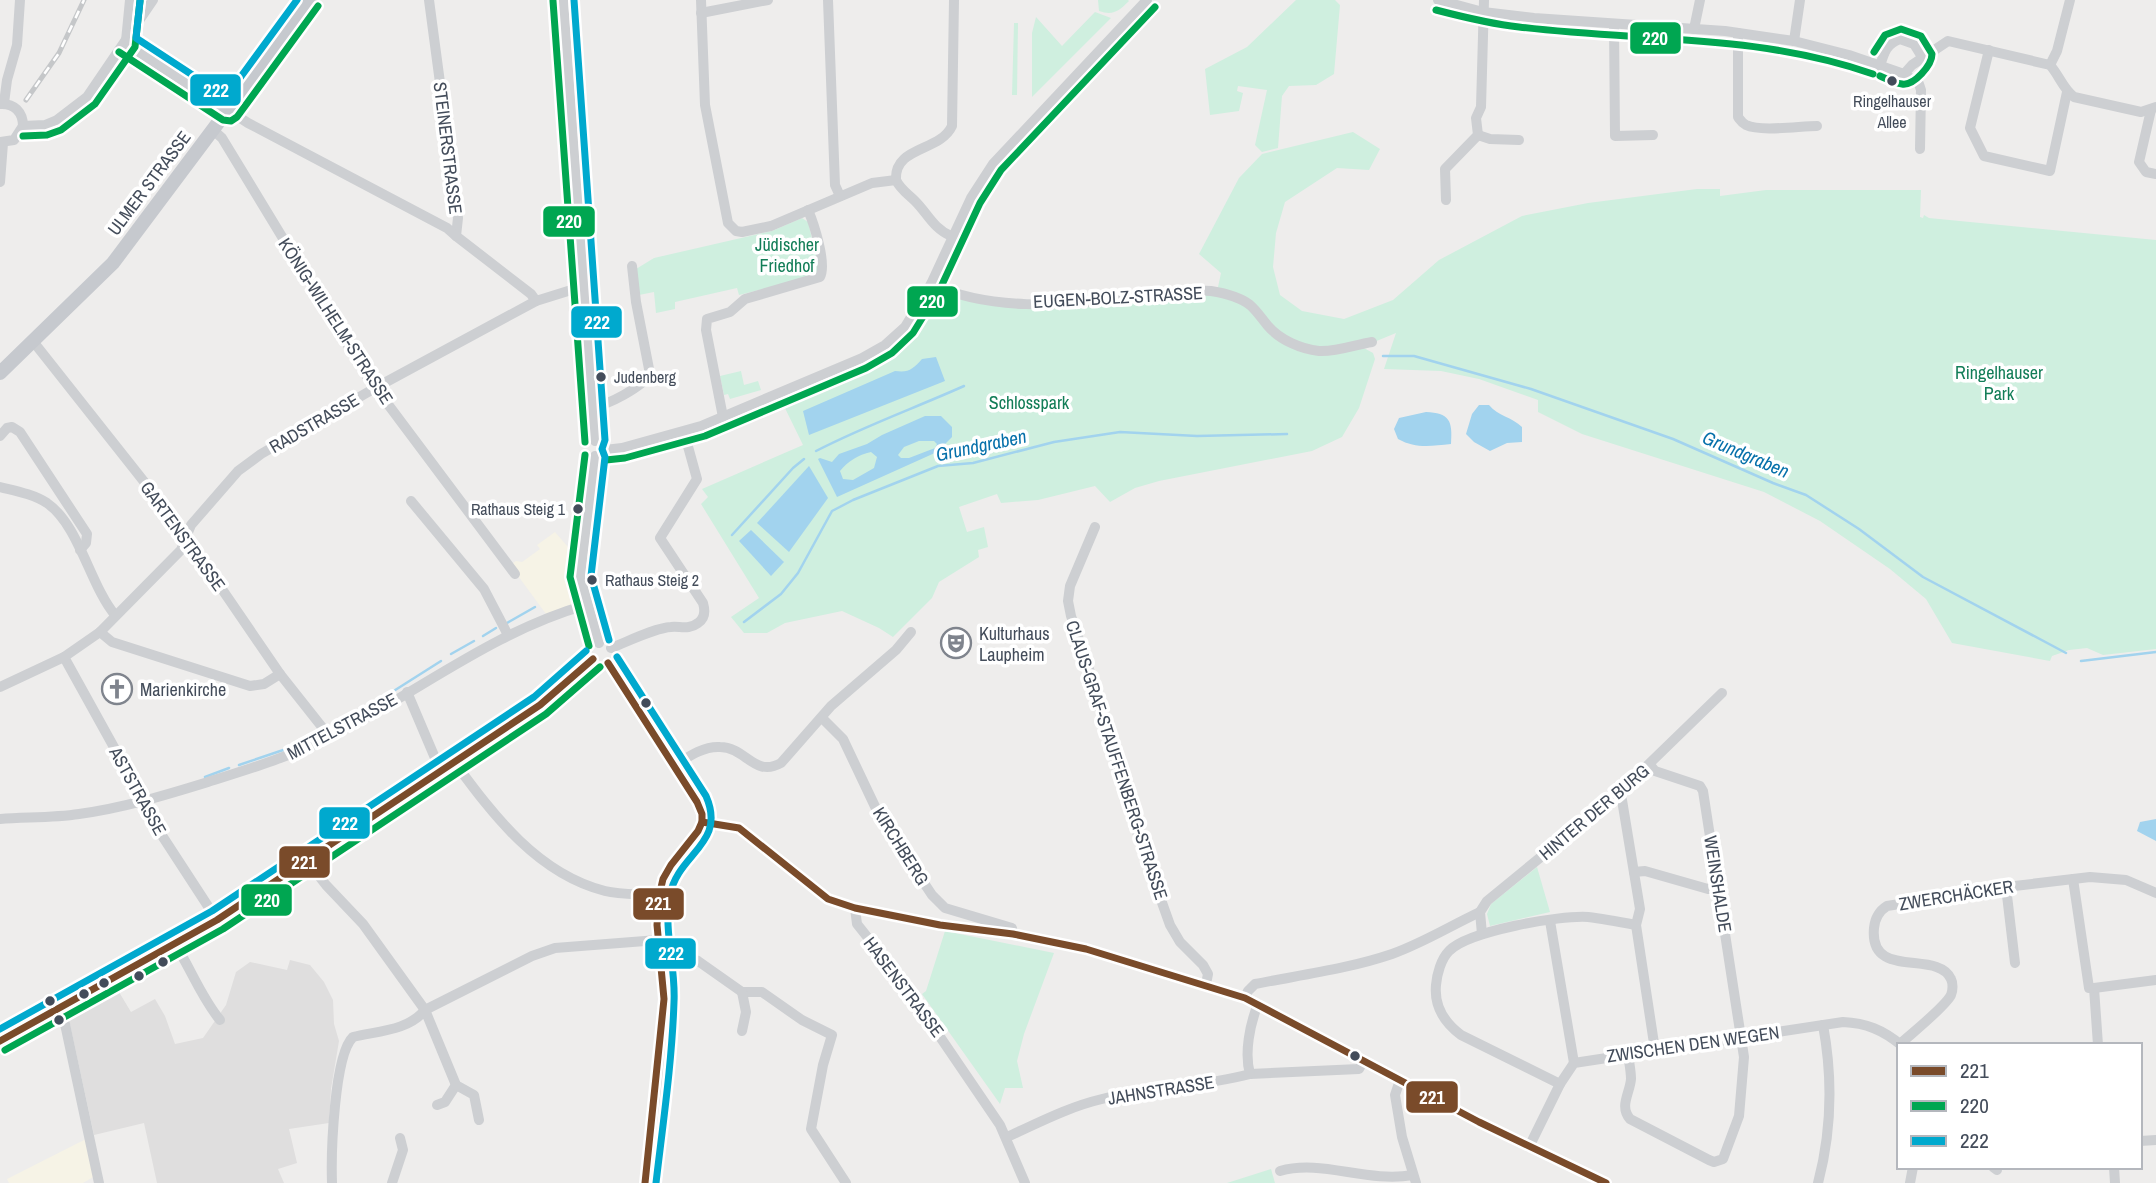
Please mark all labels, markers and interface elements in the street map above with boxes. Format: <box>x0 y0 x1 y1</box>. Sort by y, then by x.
line badge: 220 <box>1629 21 1682 55</box>
text: 220 <box>1642 25 1668 51</box>
line badge: 222 <box>189 73 242 107</box>
marker: Ringelhauser Allee <box>1885 74 1899 88</box>
text: 222 <box>203 77 229 103</box>
street label: STEINERSTRASSE <box>427 81 469 215</box>
place label: Ringelhauser Allee <box>1853 90 1932 133</box>
street label: ULMER STRASSE <box>102 126 196 240</box>
line badge: 220 <box>542 205 596 238</box>
text: 220 <box>556 208 582 234</box>
park label: Jüdischer Friedhof <box>755 232 819 278</box>
street label: KÖNIG-WILHELM-STRASSE <box>273 233 399 409</box>
street label: EUGEN-BOLZ-STRASSE <box>1033 280 1203 314</box>
line badge: 220 <box>906 285 959 318</box>
text: 220 <box>919 288 945 314</box>
line badge: 222 <box>570 305 623 339</box>
text: 222 <box>584 309 610 335</box>
park label: Ringelhauser Park <box>1955 360 2043 406</box>
place label: Judenberg <box>614 366 677 388</box>
marker: Judenberg <box>594 370 608 384</box>
street label: RADSTRASSE <box>264 387 364 459</box>
park label: Schlosspark <box>989 390 1070 415</box>
water label: Grundgraben <box>933 423 1029 467</box>
water label: Grundgraben <box>1699 424 1793 484</box>
street label: GARTENSTRASSE <box>135 476 231 596</box>
place label: Rathaus Steig 1 <box>471 498 566 520</box>
marker: Rathaus Steig 1 <box>571 502 585 516</box>
place label: Rathaus Steig 2 <box>605 569 699 591</box>
marker: Rathaus Steig 2 <box>585 573 599 587</box>
street label: CLAUS-GRAF-STAUFFENBERG-STRASSE <box>1060 617 1174 903</box>
place label: Kulturhaus Laupheim <box>979 621 1050 667</box>
theatre icon: Kulturhaus Laupheim <box>939 626 973 660</box>
church icon: Marienkirche <box>100 672 134 706</box>
place label: Marienkirche <box>140 677 226 702</box>
street label: MITTELSTRASSE <box>283 686 401 766</box>
unlabelled marker <box>639 696 653 710</box>
street label: ASTSTRASSE <box>103 741 173 840</box>
street label: HINTER DER BURG <box>1534 758 1654 866</box>
street label: KIRCHBERG <box>867 802 935 890</box>
line badge: 222 <box>318 806 371 840</box>
text: 222 <box>332 810 358 836</box>
street label: WEINSHALDE <box>1698 834 1738 934</box>
line badge: 221 <box>278 845 331 879</box>
text: 221 <box>291 849 317 875</box>
street label: ZWERCHÄCKER <box>1897 874 2015 916</box>
line badge: 220 <box>240 883 293 917</box>
text: 220 <box>254 887 280 913</box>
line badge: 221 <box>632 887 685 921</box>
text: 221 <box>645 890 671 916</box>
street label: HASENSTRASSE <box>858 932 950 1042</box>
line badge: 222 <box>644 937 697 970</box>
text: 222 <box>658 940 684 966</box>
unlabelled marker <box>156 955 170 969</box>
unlabelled marker <box>132 969 146 983</box>
unlabelled marker <box>97 976 111 990</box>
unlabelled marker <box>77 987 91 1001</box>
unlabelled marker <box>43 994 57 1008</box>
unlabelled marker <box>52 1013 66 1027</box>
street label: ZWISCHEN DEN WEGEN <box>1605 1020 1781 1068</box>
legend <box>1897 1043 2142 1169</box>
unlabelled marker <box>1348 1049 1362 1063</box>
text: 221 <box>1960 1056 1989 1085</box>
street label: JAHNSTRASSE <box>1106 1069 1216 1111</box>
line badge: 221 <box>1405 1080 1459 1114</box>
text: 221 <box>1419 1084 1445 1110</box>
text: 220 <box>1960 1091 1989 1120</box>
text: 222 <box>1960 1126 1989 1155</box>

